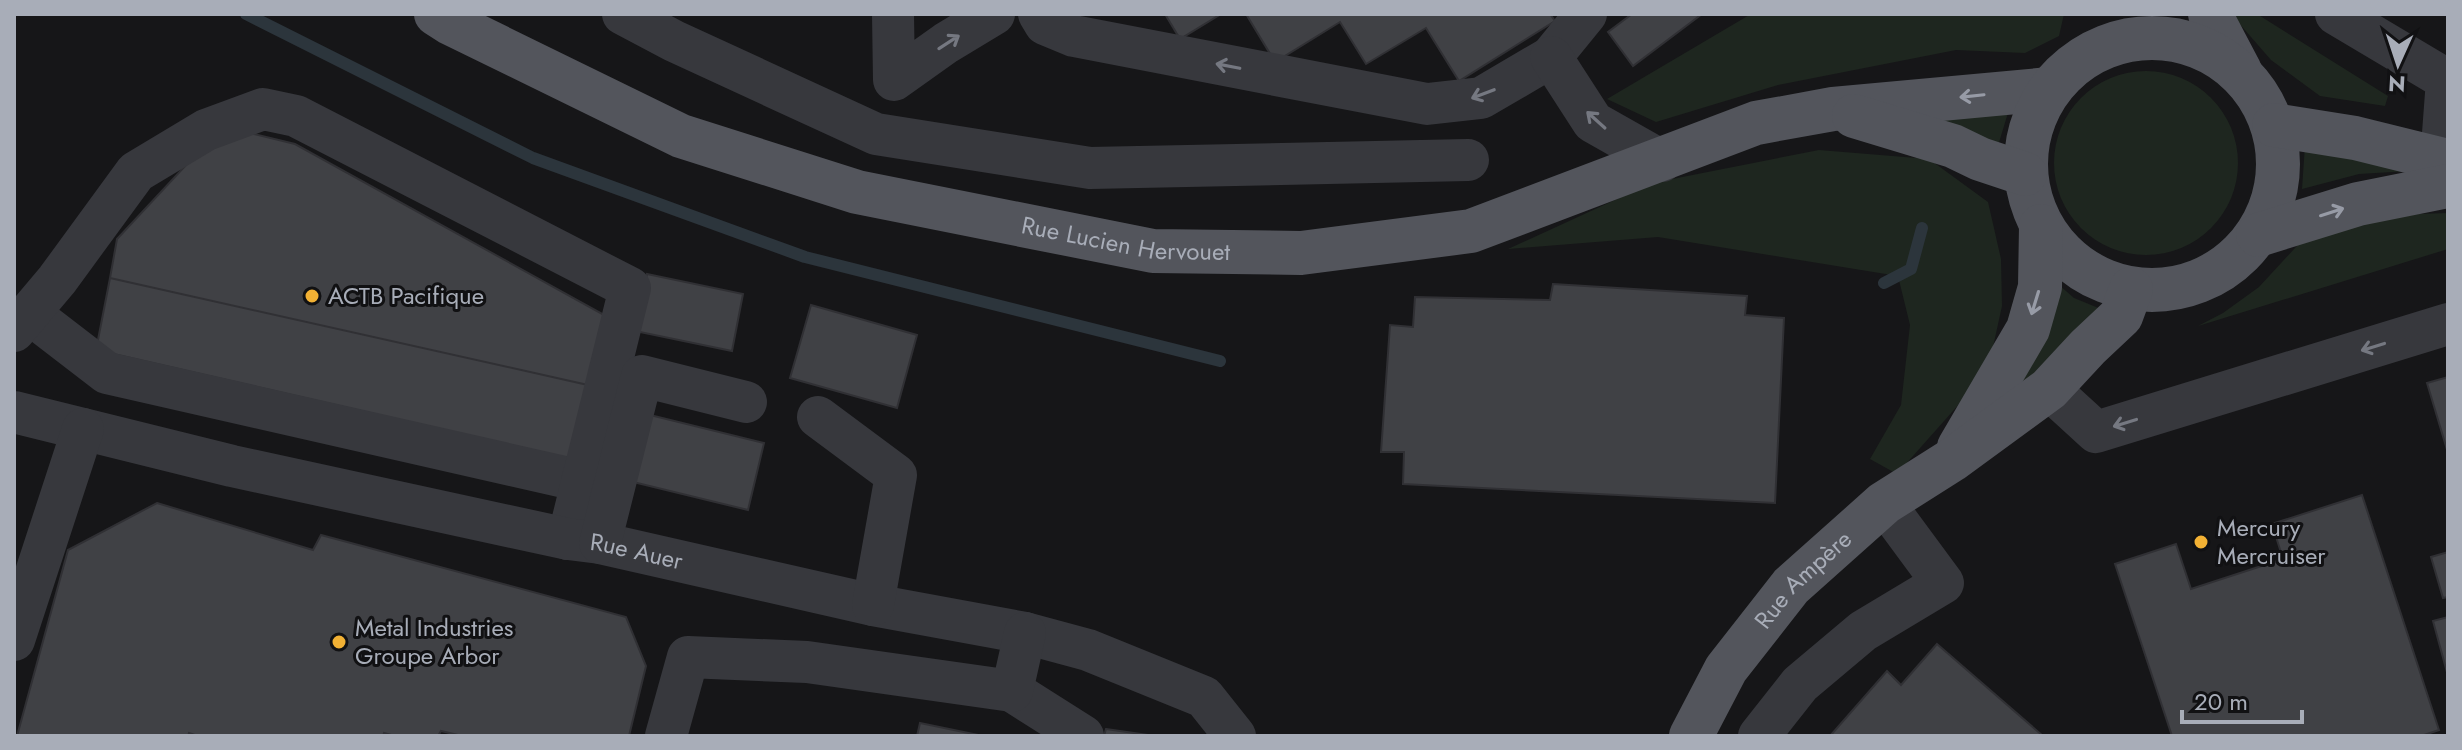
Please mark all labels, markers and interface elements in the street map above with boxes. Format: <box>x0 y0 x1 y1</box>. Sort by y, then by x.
north arrow <box>2358 24 2438 104</box>
one-way arrow <box>937 33 960 49</box>
one-way arrow <box>1216 57 1241 72</box>
text: N <box>2387 68 2407 100</box>
one-way arrow <box>1471 88 1496 102</box>
one-way arrow <box>1959 89 1986 104</box>
one-way arrow <box>1586 111 1606 130</box>
one-way arrow <box>2319 204 2344 218</box>
street label: Rue Lucien Hervouet <box>1018 207 1231 269</box>
place label: ACTB Pacifique <box>328 278 484 313</box>
marker: ACTB Pacifique <box>303 287 321 305</box>
one-way arrow <box>2027 290 2042 316</box>
one-way arrow <box>2361 340 2387 355</box>
one-way arrow <box>2112 416 2138 431</box>
place label: Mercury Mercruiser <box>2217 510 2326 573</box>
street label: Rue Ampère <box>1746 522 1859 636</box>
street label: Rue Auer <box>588 524 687 578</box>
marker: Mercury Mercruiser <box>2192 533 2210 551</box>
place label: Metal Industries Groupe Arbor <box>355 610 514 673</box>
marker: Metal Industries Groupe Arbor <box>330 633 348 651</box>
scale bar <box>2182 674 2302 724</box>
text: 20 m <box>2194 684 2248 719</box>

